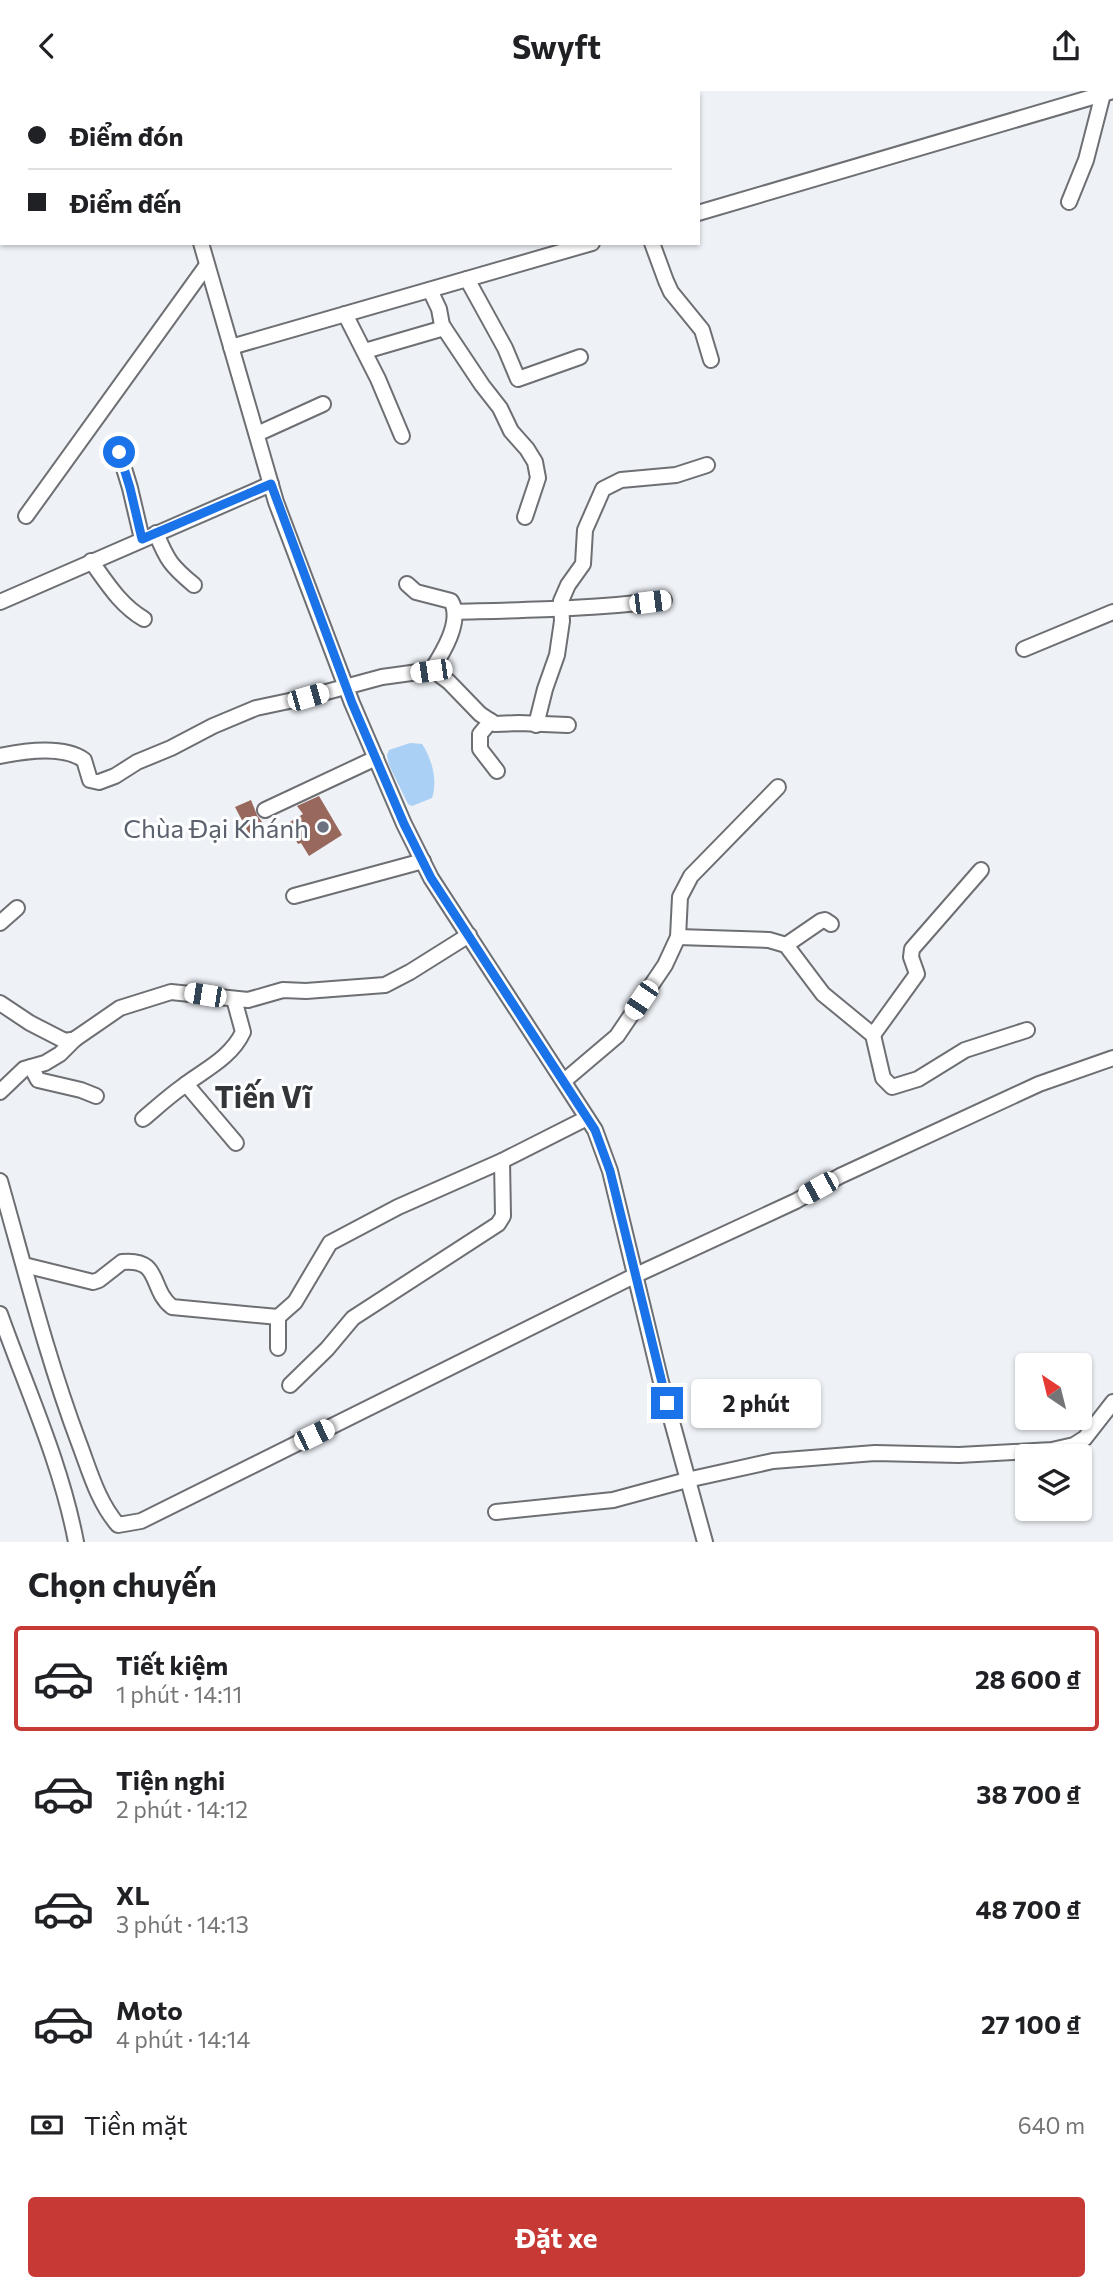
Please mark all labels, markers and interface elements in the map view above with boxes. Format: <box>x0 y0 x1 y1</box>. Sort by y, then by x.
text: Swyft <box>512 26 601 66</box>
icon: back <box>28 27 66 65</box>
icon: share <box>1047 27 1085 65</box>
text: Điểm đón <box>70 120 183 151</box>
text: Điểm đến <box>70 187 182 218</box>
route start <box>103 436 135 468</box>
car <box>628 589 673 615</box>
car <box>409 658 454 684</box>
car <box>285 681 332 713</box>
place label: Chùa Đại Khánh <box>123 812 309 843</box>
marker: Chùa Đại Khánh <box>315 819 331 835</box>
car <box>621 977 662 1023</box>
car <box>183 981 228 1009</box>
district label: Tiến Vĩ <box>214 1077 313 1114</box>
car <box>795 1169 842 1207</box>
north arrow <box>1015 1353 1092 1430</box>
map controls <box>1015 1353 1092 1521</box>
callout: 2 phút <box>692 1379 821 1427</box>
route end <box>651 1387 683 1419</box>
text: 2 phút <box>722 1389 790 1417</box>
car <box>291 1416 338 1454</box>
button: layers <box>1015 1444 1092 1521</box>
text: Chọn chuyến <box>28 1564 217 1604</box>
icon: car <box>32 1647 95 1710</box>
text: Tiết kiệm <box>116 1649 228 1680</box>
text: 28 600 ₫ <box>975 1663 1081 1694</box>
text: 1 phút · 14:11 <box>116 1680 242 1708</box>
icon: car <box>32 1762 95 1825</box>
text: Tiện nghi <box>116 1764 225 1795</box>
text: 38 700 ₫ <box>976 1778 1081 1809</box>
text: 2 phút · 14:12 <box>116 1795 248 1823</box>
icon: car <box>32 1877 95 1940</box>
text: XL <box>116 1879 150 1910</box>
text: 48 700 ₫ <box>976 1893 1081 1924</box>
text: 3 phút · 14:13 <box>116 1910 249 1938</box>
icon: car <box>32 1992 95 2055</box>
text: Moto <box>116 1994 183 2025</box>
text: 27 100 ₫ <box>981 2008 1081 2039</box>
text: 4 phút · 14:14 <box>116 2025 250 2053</box>
icon: cash <box>28 2106 66 2144</box>
text: Tiền mặt <box>84 2109 188 2140</box>
text: 640 m <box>1018 2111 1085 2139</box>
button: Đặt xe <box>28 2197 1085 2277</box>

